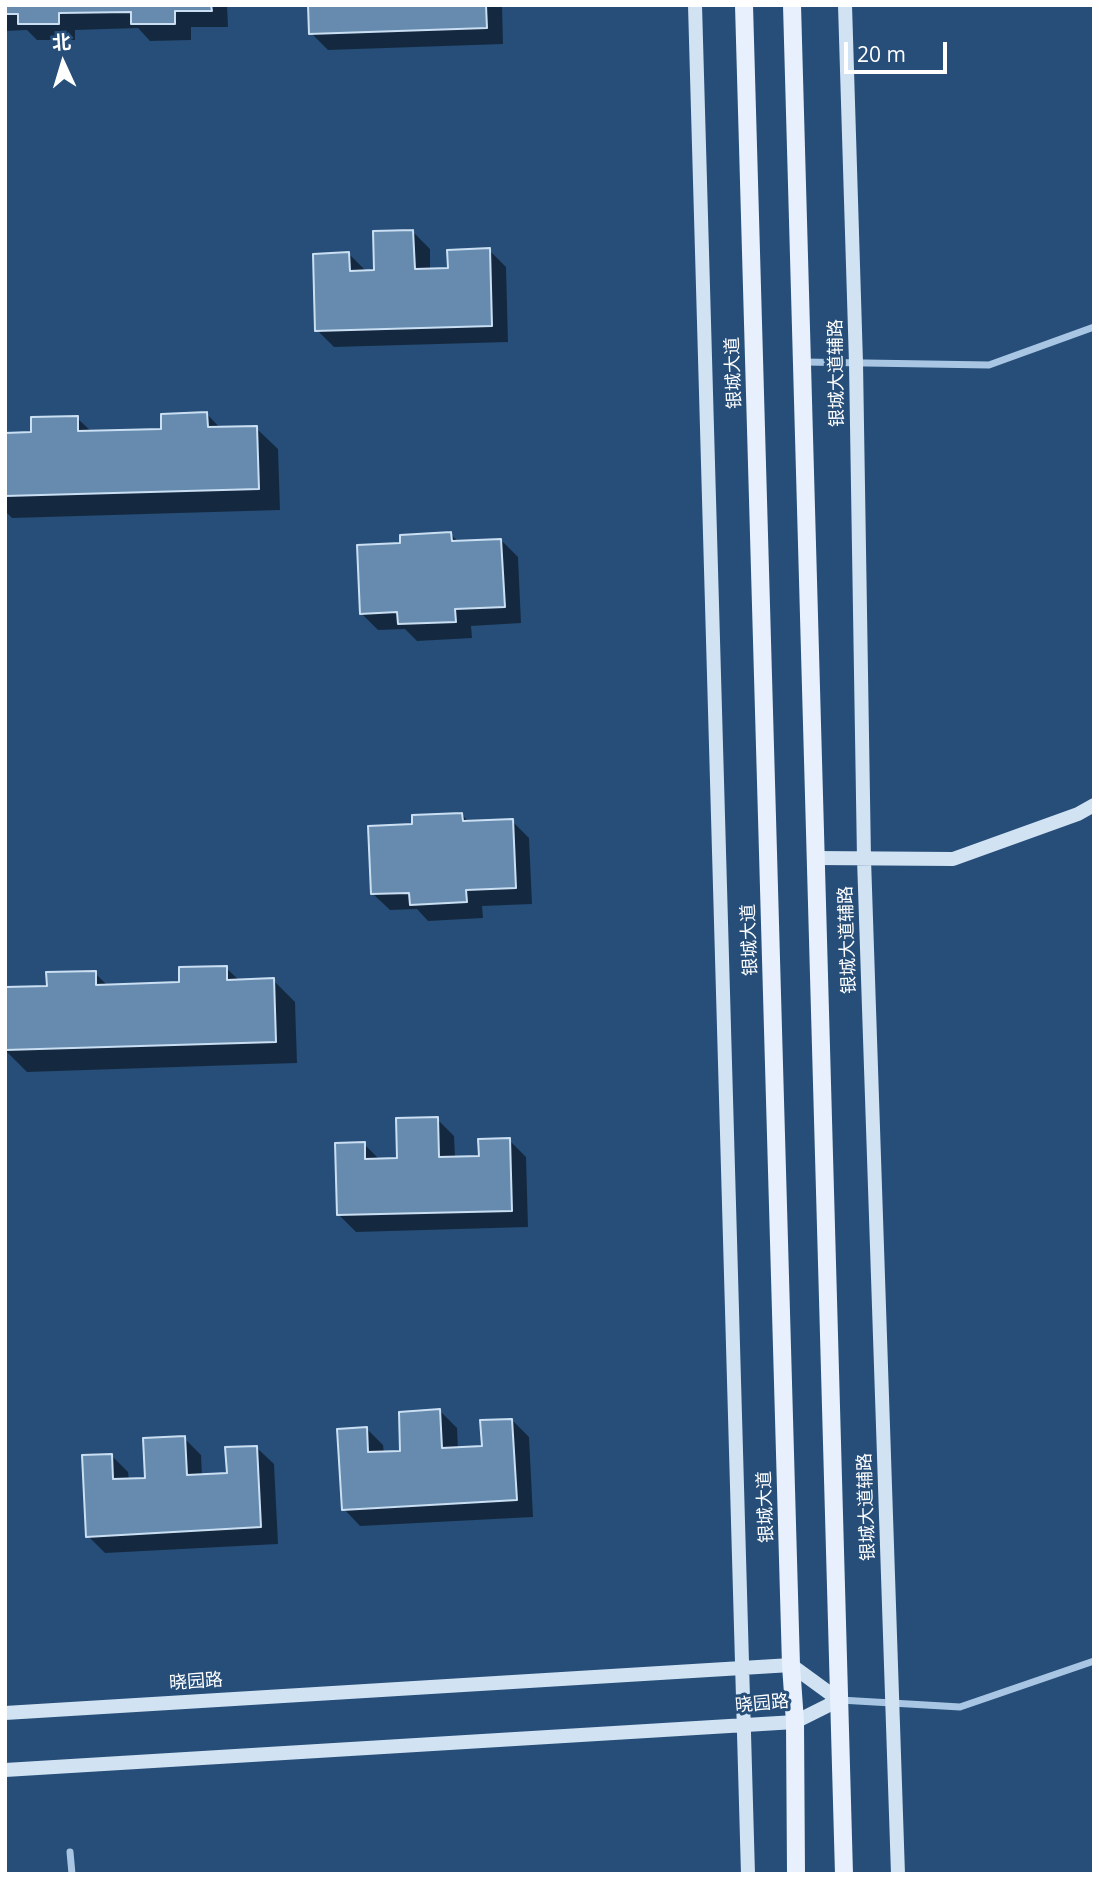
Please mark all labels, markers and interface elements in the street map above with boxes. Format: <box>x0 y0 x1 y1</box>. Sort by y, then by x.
north arrow <box>28 28 98 98</box>
text: 北 <box>51 28 72 56</box>
scale bar <box>847 28 950 72</box>
text: 20 m <box>857 40 906 68</box>
street label: 银城大道辅路 <box>825 319 849 427</box>
street label: 银城大道 <box>722 337 746 409</box>
street label: 银城大道辅路 <box>835 886 861 994</box>
street label: 银城大道 <box>738 904 762 976</box>
street label: 银城大道辅路 <box>854 1453 880 1561</box>
street label: 银城大道 <box>754 1471 778 1543</box>
street label: 晓园路 <box>168 1669 224 1695</box>
street label: 晓园路 <box>734 1691 790 1717</box>

